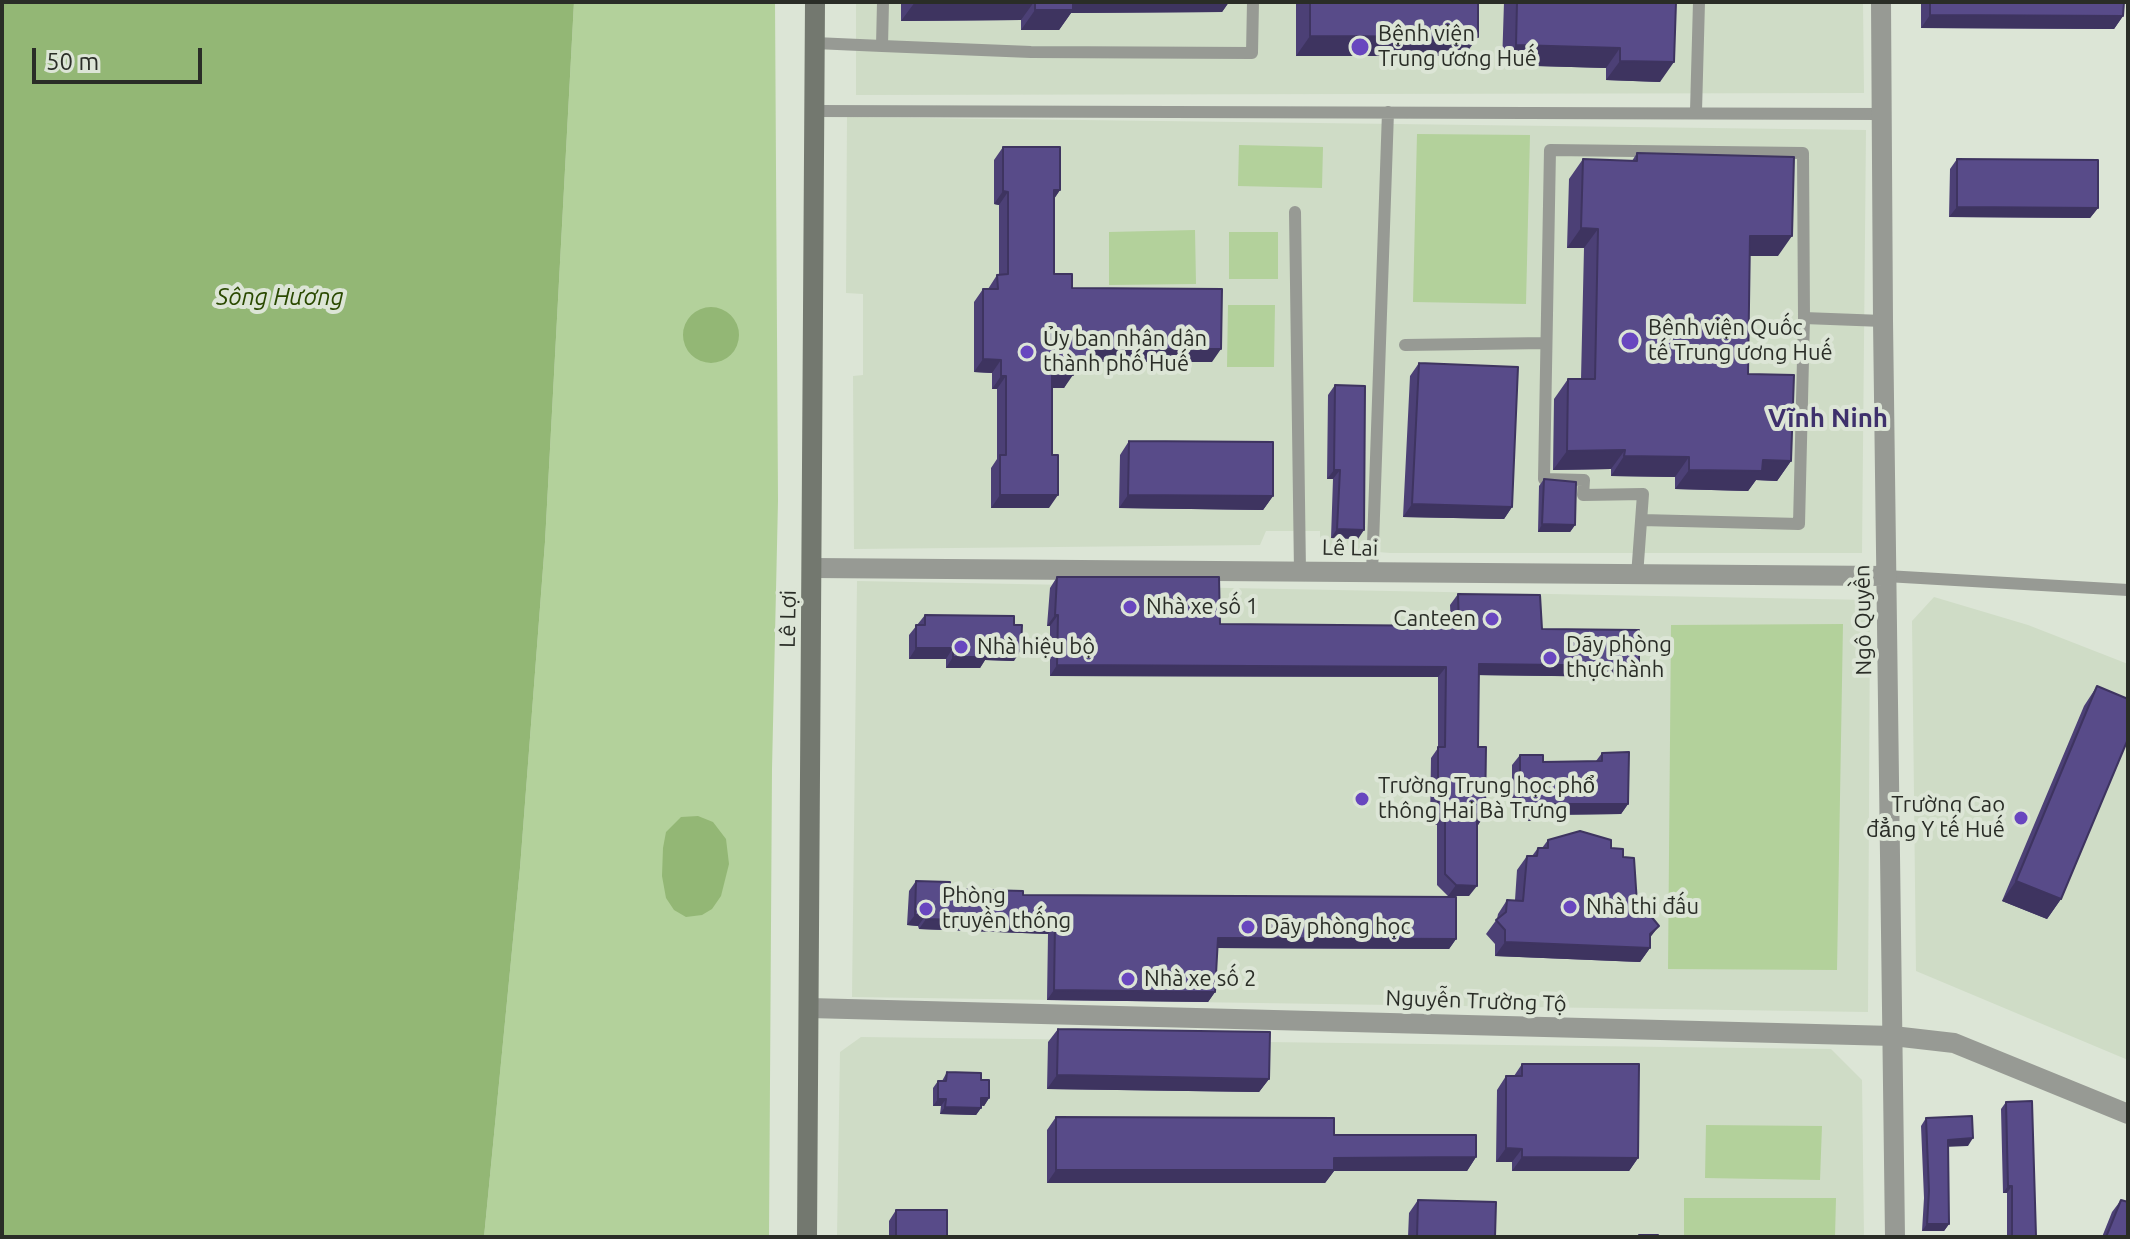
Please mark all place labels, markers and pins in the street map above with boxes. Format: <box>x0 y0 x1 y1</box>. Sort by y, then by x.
place label: Bệnh viện Trung ương Huế <box>1378 21 1537 72</box>
marker: Bệnh viện Trung ương Huế <box>1349 36 1371 58</box>
place label: Bệnh viện Quốc tế Trung ương Huế <box>1648 315 1833 366</box>
place label: Ủy ban nhân dân thành phố Huế <box>1043 326 1207 378</box>
marker: Bệnh viện Quốc tế Trung ương Huế <box>1619 330 1641 352</box>
marker: Ủy ban nhân dân thành phố Huế <box>1018 343 1036 361</box>
place label: Nhà xe số 1 <box>1146 594 1259 620</box>
marker: Nhà xe số 1 <box>1121 598 1139 616</box>
place label: Canteen <box>1393 606 1476 632</box>
marker: Canteen <box>1483 610 1501 628</box>
place label: Dãy phòng thực hành <box>1566 632 1672 684</box>
place label: Nhà hiệu bộ <box>977 634 1095 660</box>
marker: Nhà hiệu bộ <box>952 638 970 656</box>
marker: Dãy phòng thực hành <box>1541 649 1559 667</box>
place label: Trường Trung học phổ thông Hai Bà Trưng <box>1378 773 1595 824</box>
marker: Trường Trung học phổ thông Hai Bà Trưng <box>1353 790 1371 808</box>
place label: Trường Cao đẳng Y tế Huế <box>1866 792 2005 844</box>
marker: Trường Cao đẳng Y tế Huế <box>2012 809 2030 827</box>
place label: Phòng truyền thống <box>942 883 1071 934</box>
place label: Nhà thi đấu <box>1586 894 1699 920</box>
marker: Nhà thi đấu <box>1561 898 1579 916</box>
marker: Phòng truyền thống <box>917 900 935 918</box>
place label: Dãy phòng học <box>1264 914 1411 940</box>
marker: Dãy phòng học <box>1239 918 1257 936</box>
place label: Nhà xe số 2 <box>1144 966 1257 992</box>
marker: Nhà xe số 2 <box>1119 970 1137 988</box>

